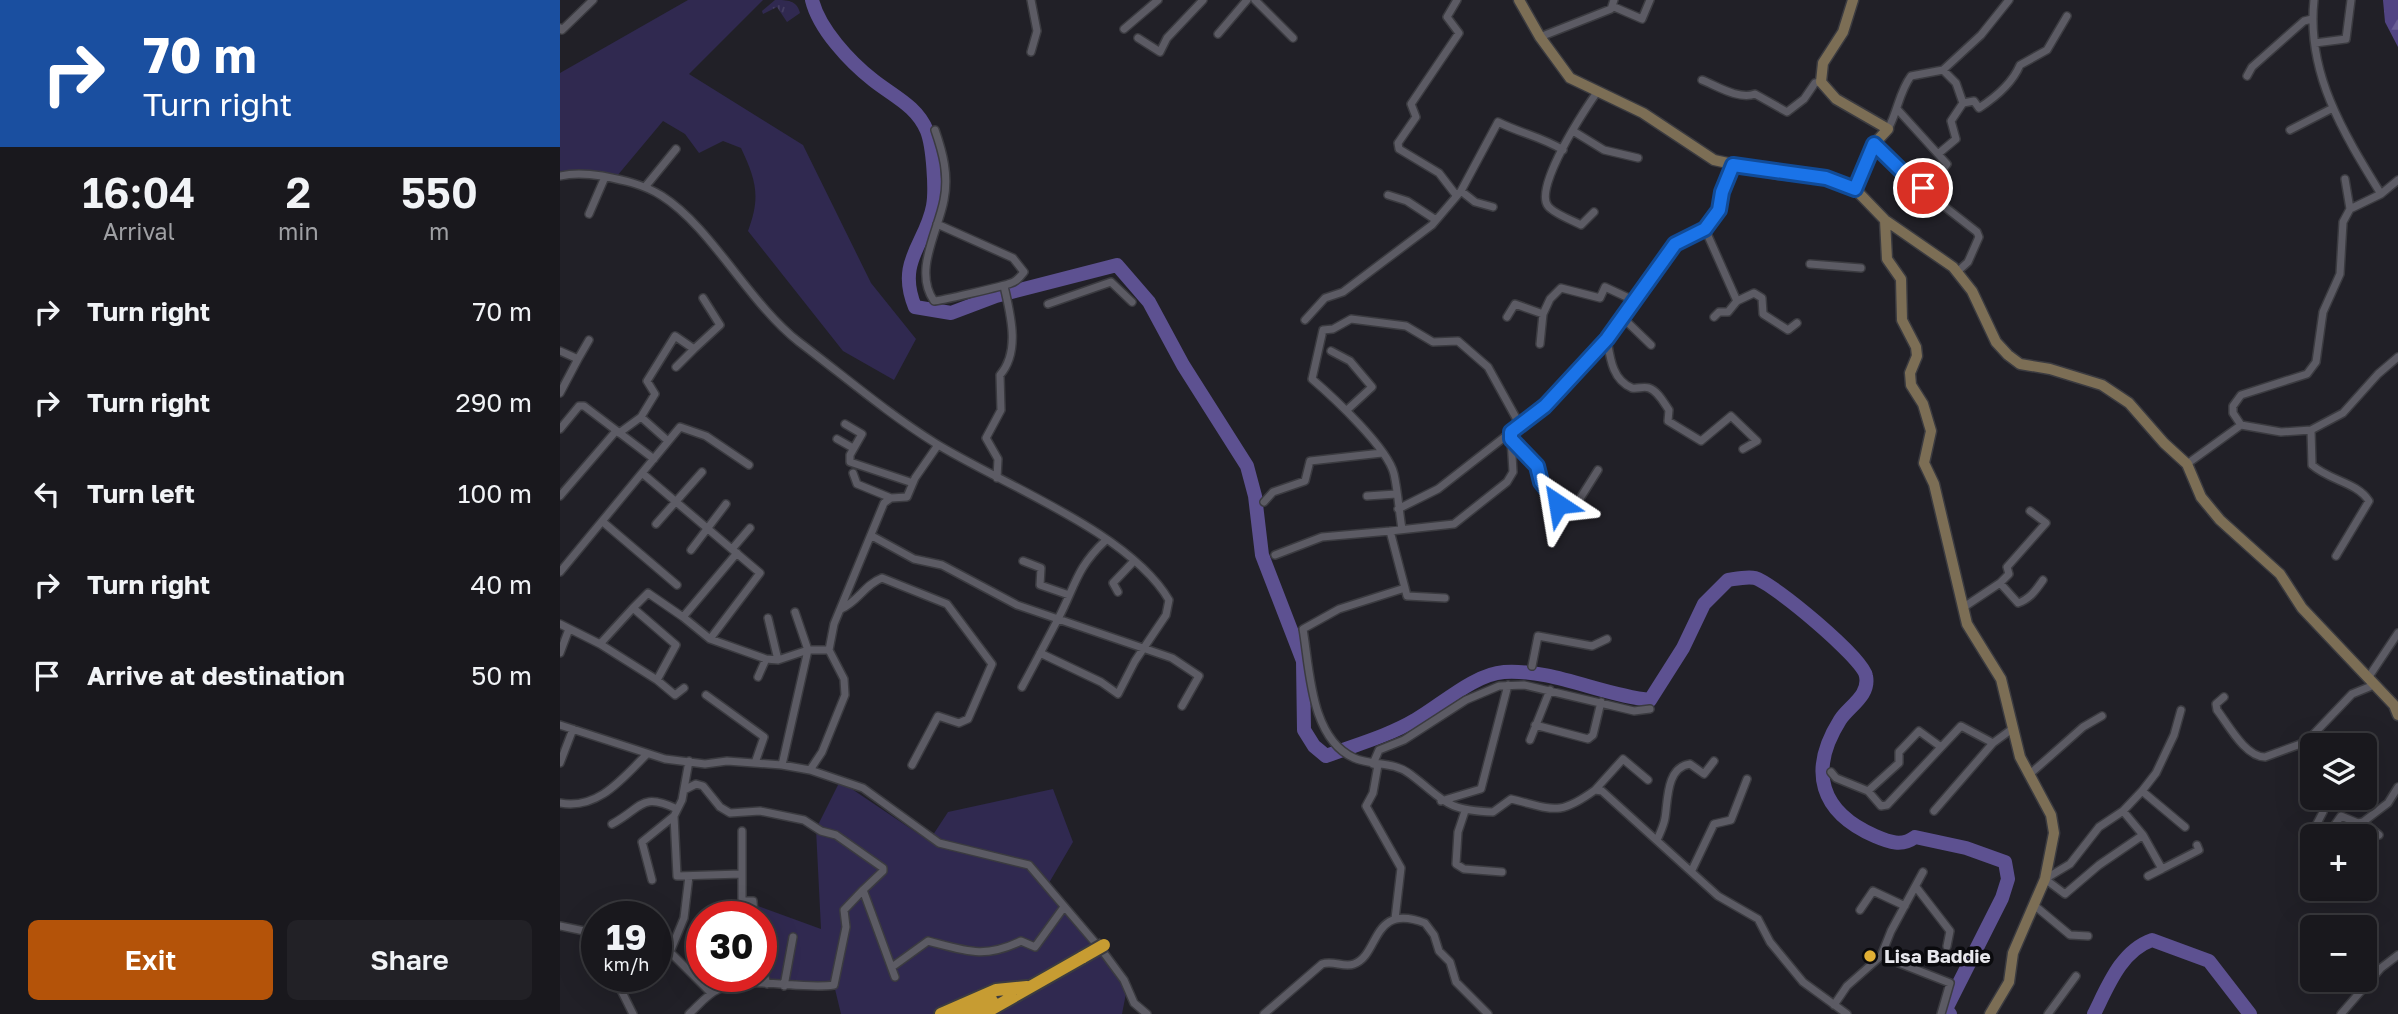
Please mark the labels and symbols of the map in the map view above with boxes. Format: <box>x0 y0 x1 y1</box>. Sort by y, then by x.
pin <box>1893 158 1953 218</box>
position arrow <box>1521 467 1595 541</box>
speed limit sign: 30 <box>686 901 777 992</box>
place label: Lisa Baddie <box>1884 944 1991 967</box>
marker: Lisa Baddie <box>1862 948 1878 964</box>

